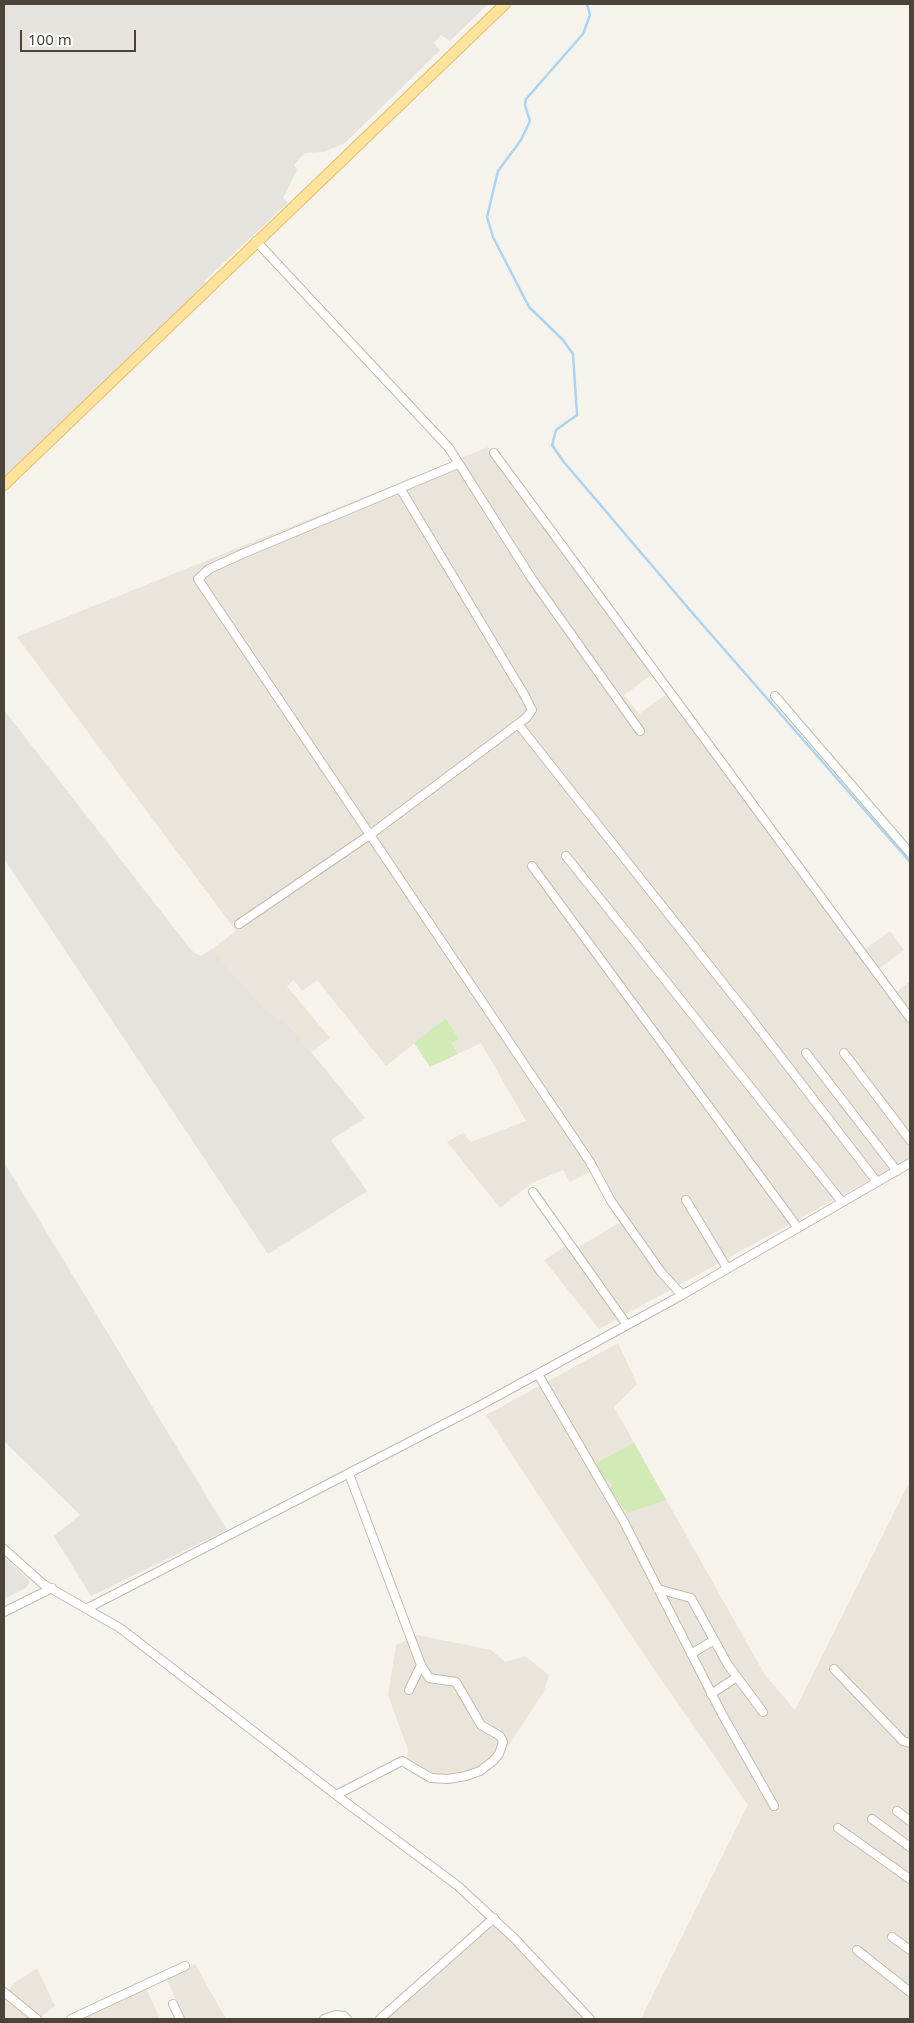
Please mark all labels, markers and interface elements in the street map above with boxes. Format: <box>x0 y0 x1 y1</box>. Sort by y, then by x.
scale bar <box>22 20 139 52</box>
text: 100 m <box>28 29 72 49</box>

